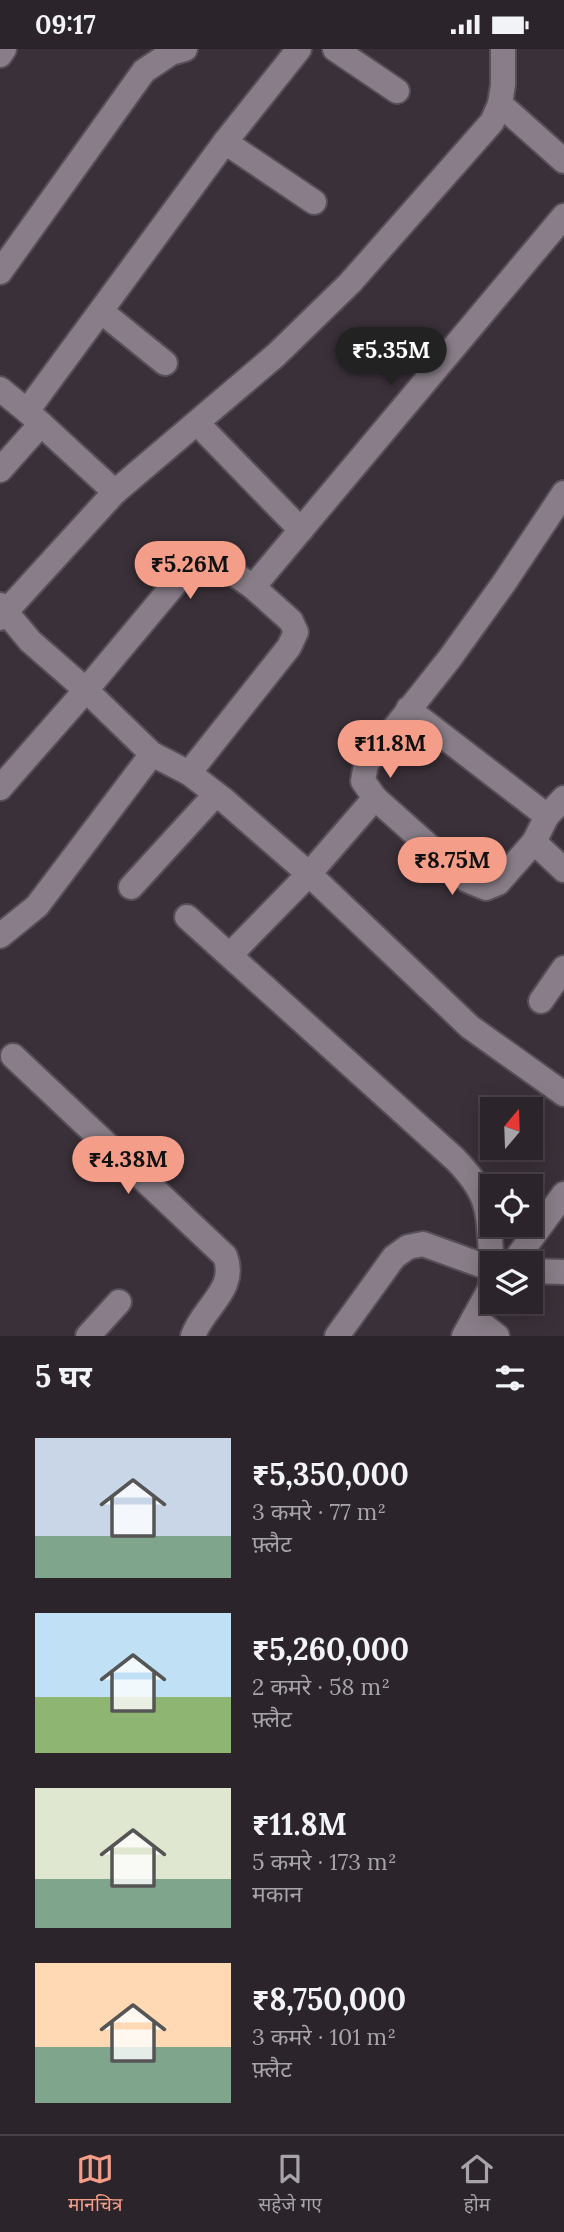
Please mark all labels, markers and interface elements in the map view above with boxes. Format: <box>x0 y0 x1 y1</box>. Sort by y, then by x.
text: 09:17 <box>35 8 96 41</box>
pin: ₹5.35M <box>334 327 448 387</box>
text: ₹5.35M <box>352 335 430 364</box>
pin: ₹5.26M <box>133 541 247 601</box>
text: ₹5.26M <box>151 549 229 578</box>
pin: ₹11.8M <box>333 721 447 780</box>
text: ₹11.8M <box>354 728 426 757</box>
pin: ₹8.75M <box>395 837 509 897</box>
text: ₹8.75M <box>414 845 490 874</box>
north arrow <box>480 1097 542 1160</box>
map controls <box>480 1097 543 1314</box>
pin: ₹4.38M <box>71 1137 185 1196</box>
text: ₹4.38M <box>88 1144 168 1173</box>
button: locate <box>480 1174 543 1237</box>
button: layers <box>480 1251 543 1314</box>
text: 5 घर <box>35 1357 92 1395</box>
icon: filters <box>491 1359 529 1397</box>
text: ₹5,350,000 <box>252 1455 409 1493</box>
icon: home <box>91 1466 175 1550</box>
text: 3 कमरे · 77 m² <box>252 1497 386 1526</box>
text: फ़्लैट <box>252 1529 292 1558</box>
text: ₹5,260,000 <box>252 1630 409 1668</box>
icon: home <box>91 1641 175 1725</box>
text: 2 कमरे · 58 m² <box>252 1672 390 1701</box>
text: फ़्लैट <box>252 1704 292 1733</box>
text: ₹11.8M <box>252 1805 347 1843</box>
icon: home <box>91 1816 175 1900</box>
text: 5 कमरे · 173 m² <box>252 1847 397 1876</box>
text: मकान <box>252 1879 302 1908</box>
text: ₹8,750,000 <box>252 1980 406 2018</box>
icon: home <box>91 1991 175 2075</box>
text: 3 कमरे · 101 m² <box>252 2022 396 2051</box>
text: फ़्लैट <box>252 2054 292 2083</box>
tab: मानचित्र <box>68 2150 122 2219</box>
tab: सहेजे गए <box>259 2150 322 2219</box>
tab: होम <box>458 2150 496 2219</box>

